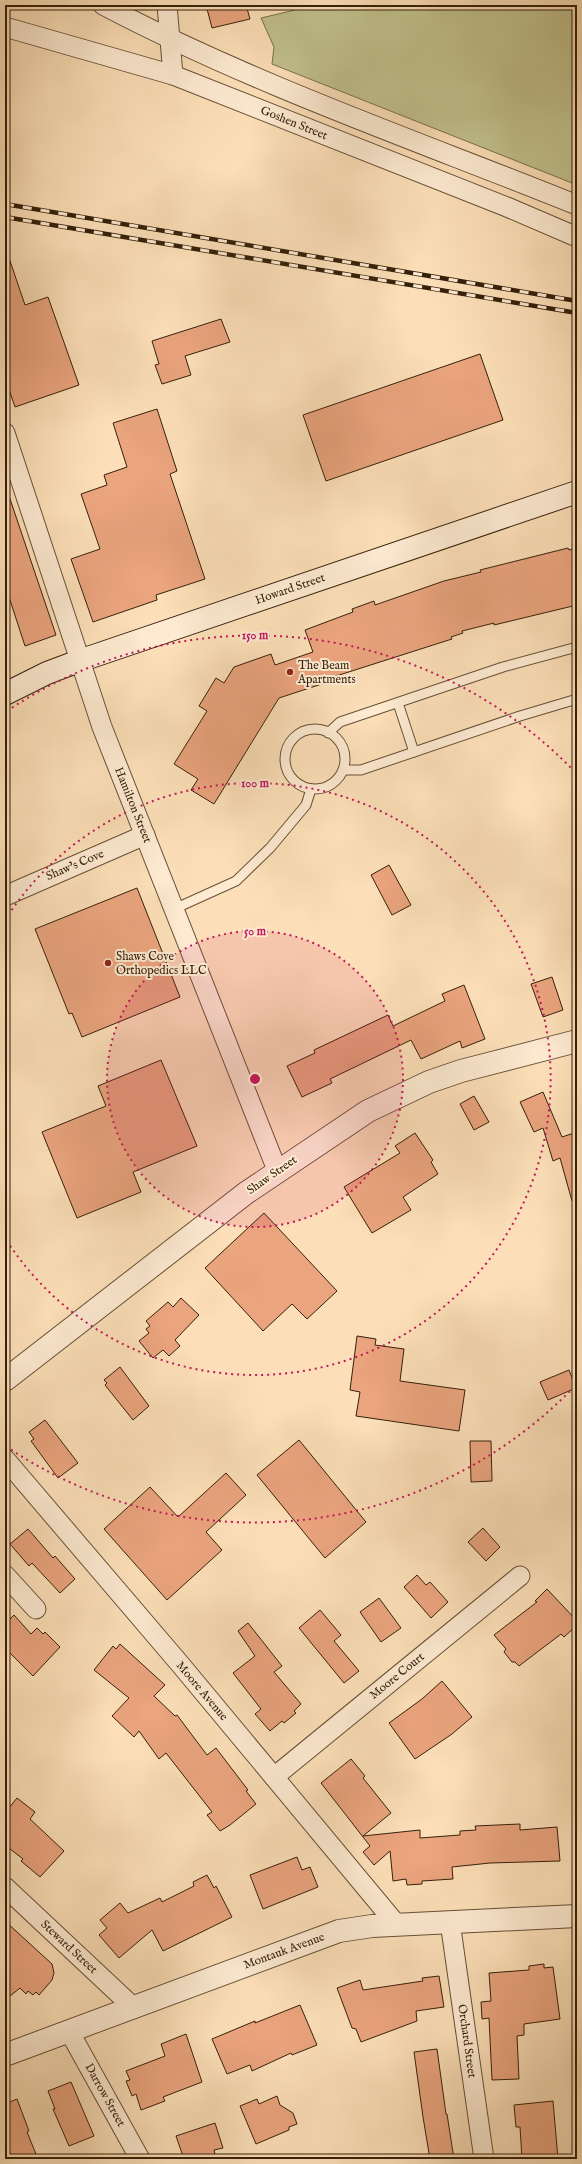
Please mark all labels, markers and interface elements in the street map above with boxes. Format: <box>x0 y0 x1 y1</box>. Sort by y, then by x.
street label: Goshen Street <box>258 103 330 143</box>
street label: Howard Street <box>253 570 327 608</box>
text: 150 m <box>242 628 269 643</box>
place label: The Beam Apartments <box>297 658 356 688</box>
marker: The Beam Apartments <box>285 667 295 677</box>
street label: Hamilton Street <box>111 765 155 845</box>
text: 100 m <box>241 776 270 791</box>
street label: Shaw's Cove <box>44 846 107 884</box>
text: 50 m <box>244 924 267 939</box>
place label: Shaws Cove Orthopedics LLC <box>116 949 207 979</box>
marker: Shaws Cove Orthopedics LLC <box>103 958 113 968</box>
centre of rings <box>248 1072 262 1086</box>
street label: Shaw Street <box>244 1152 300 1198</box>
street label: Moore Court <box>367 1649 427 1703</box>
street label: Moore Avenue <box>173 1658 232 1724</box>
street label: Steward Street <box>38 1917 100 1977</box>
street label: Montauk Avenue <box>241 1929 327 1973</box>
street label: Orchard Street <box>454 2003 480 2079</box>
street label: Darrow Street <box>81 2061 129 2129</box>

